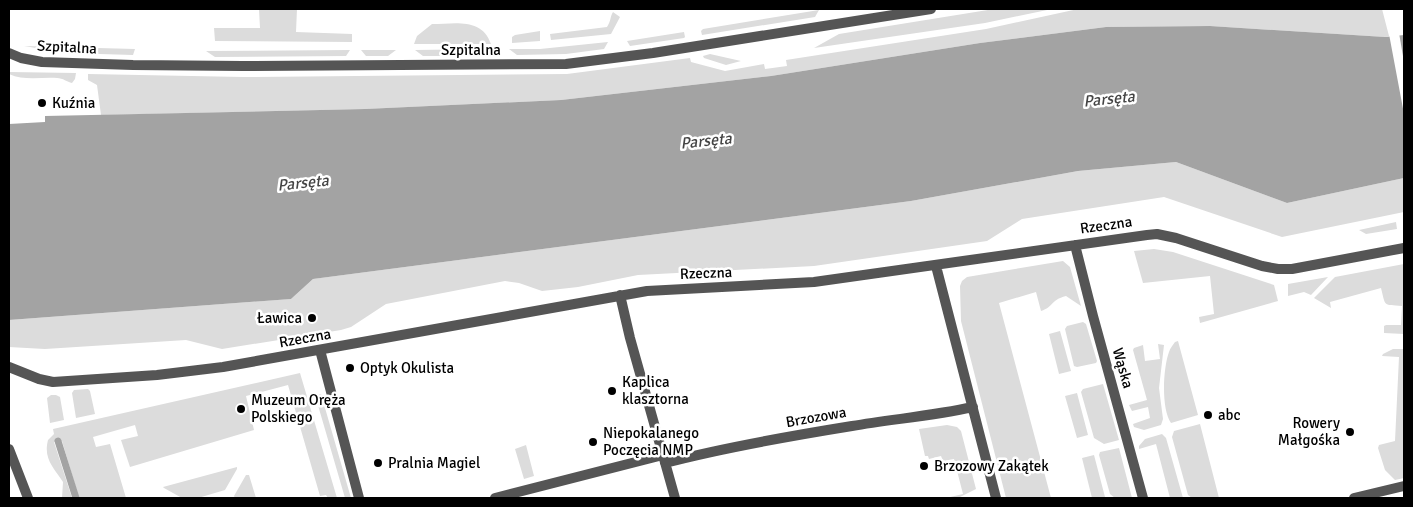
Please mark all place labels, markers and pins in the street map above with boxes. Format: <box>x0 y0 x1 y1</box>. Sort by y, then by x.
place label: Kuźnia <box>52 94 95 112</box>
marker: Kuźnia <box>36 97 48 109</box>
place label: Ławica <box>257 309 302 327</box>
marker: Ławica <box>306 312 318 324</box>
place label: Optyk Okulista <box>360 359 454 377</box>
marker: Optyk Okulista <box>344 362 356 374</box>
place label: Kaplica klasztorna <box>622 373 689 408</box>
marker: Kaplica klasztorna <box>606 385 618 397</box>
place label: Muzeum Oręża Polskiego <box>251 391 346 426</box>
marker: Muzeum Oręża Polskiego <box>235 403 247 415</box>
place label: abc <box>1218 406 1241 424</box>
marker: abc <box>1202 409 1214 421</box>
place label: Rowery Małgośka <box>1278 414 1340 449</box>
place label: Niepokalanego Poczęcia NMP <box>603 424 699 459</box>
marker: Rowery Małgośka <box>1344 426 1356 438</box>
marker: Niepokalanego Poczęcia NMP <box>587 436 599 448</box>
place label: Pralnia Magiel <box>388 454 480 472</box>
marker: Pralnia Magiel <box>372 457 384 469</box>
place label: Brzozowy Zakątek <box>934 457 1049 475</box>
marker: Brzozowy Zakątek <box>918 460 930 472</box>

